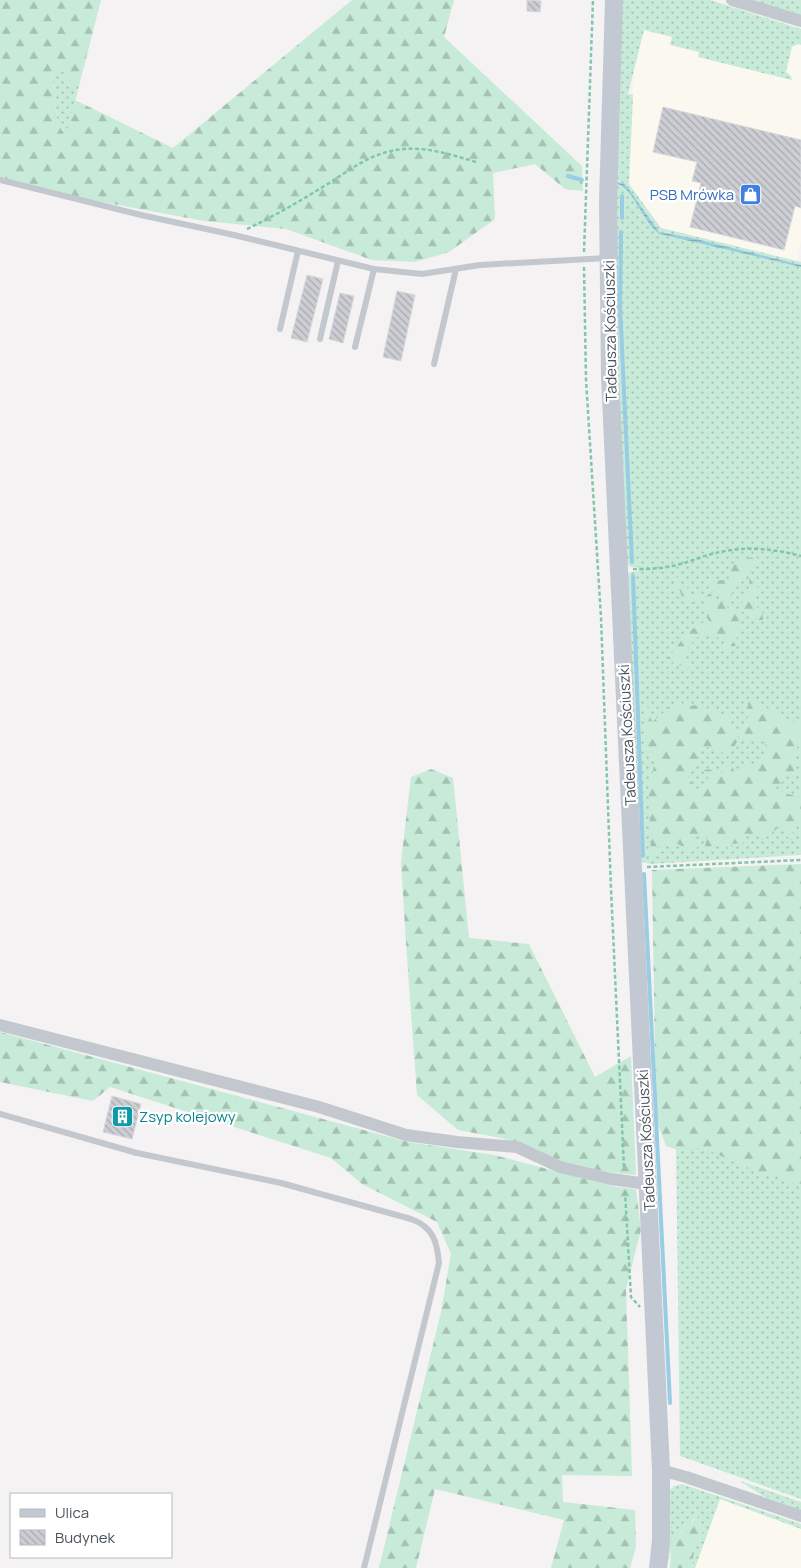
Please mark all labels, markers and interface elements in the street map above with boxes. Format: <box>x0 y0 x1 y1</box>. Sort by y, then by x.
shop icon: PSB Mrówka <box>738 182 762 206</box>
place label: PSB Mrówka <box>650 184 734 205</box>
street label: Tadeusza Kościuszki <box>598 260 622 402</box>
street label: Tadeusza Kościuszki <box>613 664 641 806</box>
street label: Tadeusza Kościuszki <box>632 1069 660 1211</box>
building icon: Zsyp kolejowy <box>111 1104 135 1128</box>
place label: Zsyp kolejowy <box>139 1106 236 1127</box>
legend <box>10 1493 172 1558</box>
text: Ulica <box>55 1502 89 1523</box>
text: Budynek <box>55 1527 116 1548</box>

